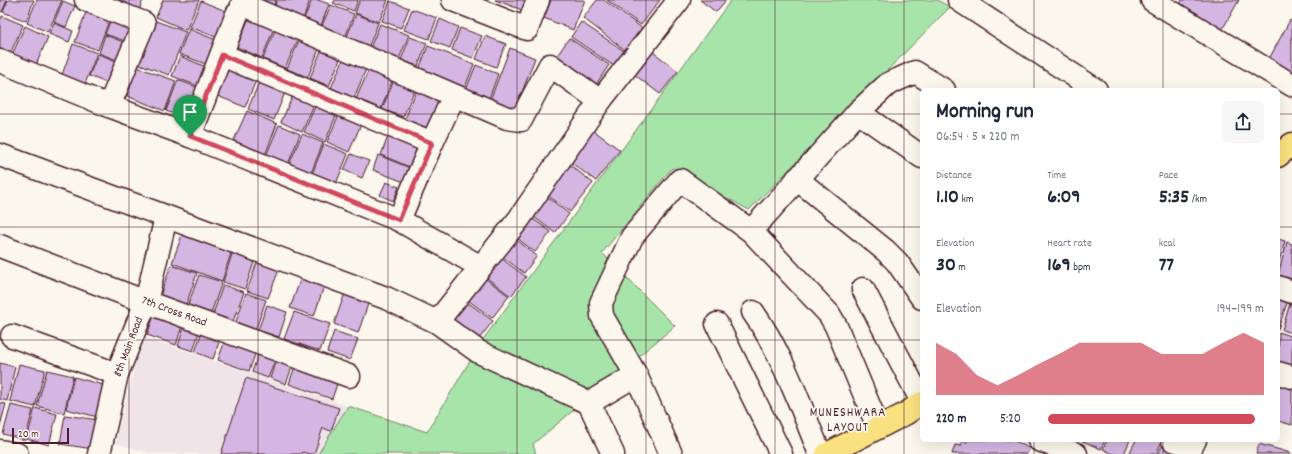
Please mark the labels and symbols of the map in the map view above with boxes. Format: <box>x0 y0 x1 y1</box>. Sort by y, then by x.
pin <box>173 95 207 136</box>
street label: 7th Cross Road <box>139 292 209 332</box>
street label: 8th Main Road <box>110 315 148 379</box>
district label: MUNESHWARA LAYOUT <box>810 404 886 438</box>
scale bar <box>12 426 69 445</box>

